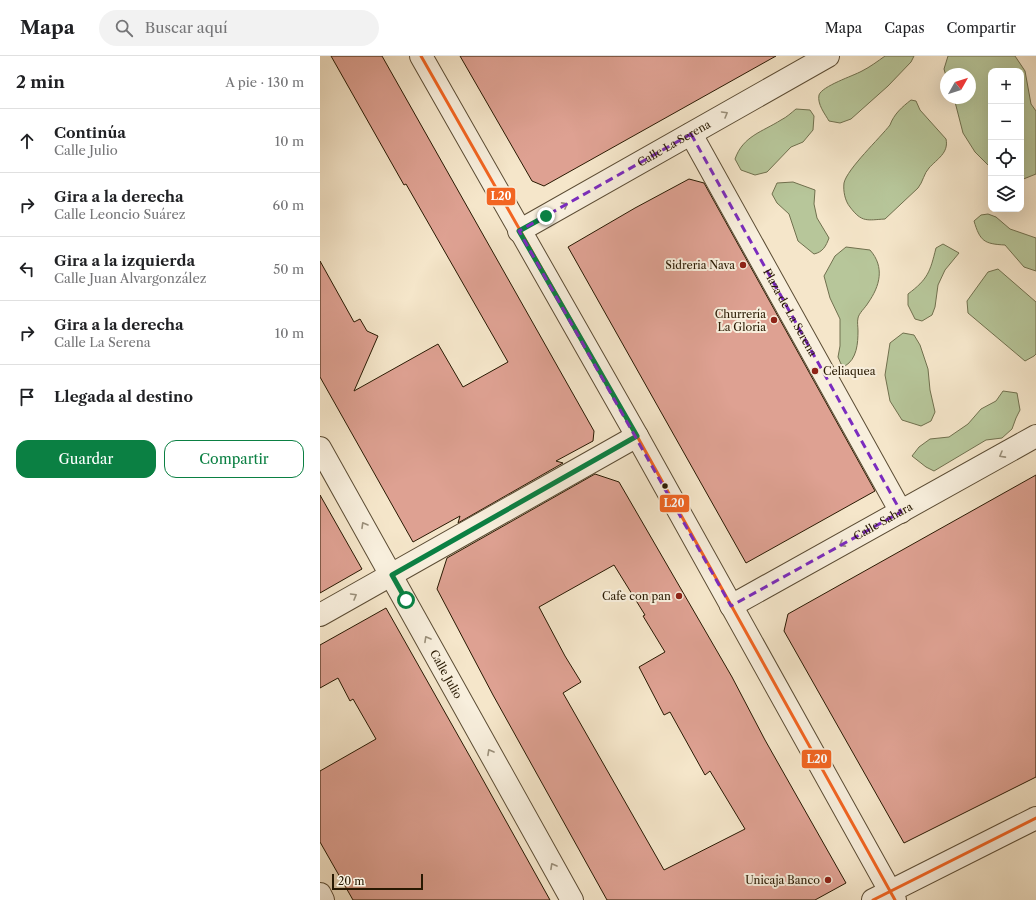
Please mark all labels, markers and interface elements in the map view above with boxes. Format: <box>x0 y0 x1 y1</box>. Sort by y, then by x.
search box <box>99 10 379 46</box>
text: Mapa <box>20 16 75 39</box>
icon: search <box>113 17 135 39</box>
text: Buscar aquí <box>145 18 228 37</box>
text: Mapa <box>825 19 862 37</box>
text: Capas <box>884 19 925 37</box>
text: Compartir <box>947 19 1016 37</box>
north arrow <box>940 68 976 104</box>
map controls <box>988 68 1024 212</box>
button: + <box>988 68 1024 104</box>
text: 2 min <box>16 72 65 92</box>
text: A pie · 130 m <box>225 74 304 90</box>
button: − <box>988 104 1024 140</box>
one-way arrow <box>721 112 728 119</box>
street label: Calle La Serena <box>635 117 713 170</box>
text: Continúa <box>54 123 126 142</box>
icon: ahead <box>16 130 38 152</box>
text: 10 m <box>275 133 304 149</box>
button: locate <box>988 140 1024 176</box>
text: Calle Julio <box>54 142 118 158</box>
button: layers <box>988 176 1024 212</box>
text: Gira a la derecha <box>54 187 184 206</box>
line badge: L20 <box>486 187 516 206</box>
text: L20 <box>490 189 512 203</box>
icon: right <box>16 194 38 216</box>
text: 60 m <box>273 197 304 213</box>
one-way arrow <box>561 202 568 209</box>
text: Calle Leoncio Suárez <box>54 206 185 222</box>
route end <box>537 207 555 225</box>
text: Gira a la izquierda <box>54 251 195 270</box>
icon: left <box>16 258 38 280</box>
place label: Sidreria Nava <box>665 258 735 272</box>
marker: Sidreria Nava <box>738 260 748 270</box>
text: 50 m <box>273 261 304 277</box>
street label: Plaza de La Serena <box>760 266 820 359</box>
text: Calle Juan Alvargonzález <box>54 270 206 286</box>
place label: Churrería La Gloria <box>715 307 766 334</box>
text: Gira a la derecha <box>54 315 184 334</box>
marker: Churrería La Gloria <box>769 315 779 325</box>
icon: right <box>16 322 38 344</box>
text: 10 m <box>275 325 304 341</box>
text: Calle La Serena <box>54 334 151 350</box>
place label: Celiaquea <box>823 364 876 378</box>
marker: Celiaquea <box>810 366 820 376</box>
icon: arrive <box>16 386 38 408</box>
text: Llegada al destino <box>54 387 193 406</box>
button: Guardar <box>16 440 156 478</box>
button: Compartir <box>164 440 304 478</box>
one-way arrow <box>999 450 1006 458</box>
unlabelled marker <box>660 481 670 491</box>
line badge: L20 <box>659 494 690 513</box>
text: L20 <box>663 496 685 510</box>
street label: Calle Sahara <box>851 499 915 543</box>
one-way arrow <box>361 522 368 529</box>
one-way arrow <box>839 540 846 547</box>
place label: Cafe con pan <box>602 589 671 603</box>
route start <box>397 591 415 609</box>
marker: Cafe con pan <box>674 591 684 601</box>
one-way arrow <box>350 594 357 601</box>
one-way arrow <box>425 635 432 643</box>
street label: Calle Julio <box>427 647 465 701</box>
one-way arrow <box>488 749 495 756</box>
line badge: L20 <box>801 749 832 769</box>
text: L20 <box>806 752 828 766</box>
one-way arrow <box>551 863 558 870</box>
scale bar <box>332 872 423 891</box>
place label: Unicaja Banco <box>745 873 820 887</box>
text: 20 m <box>338 874 364 888</box>
marker: Unicaja Banco <box>823 875 833 885</box>

